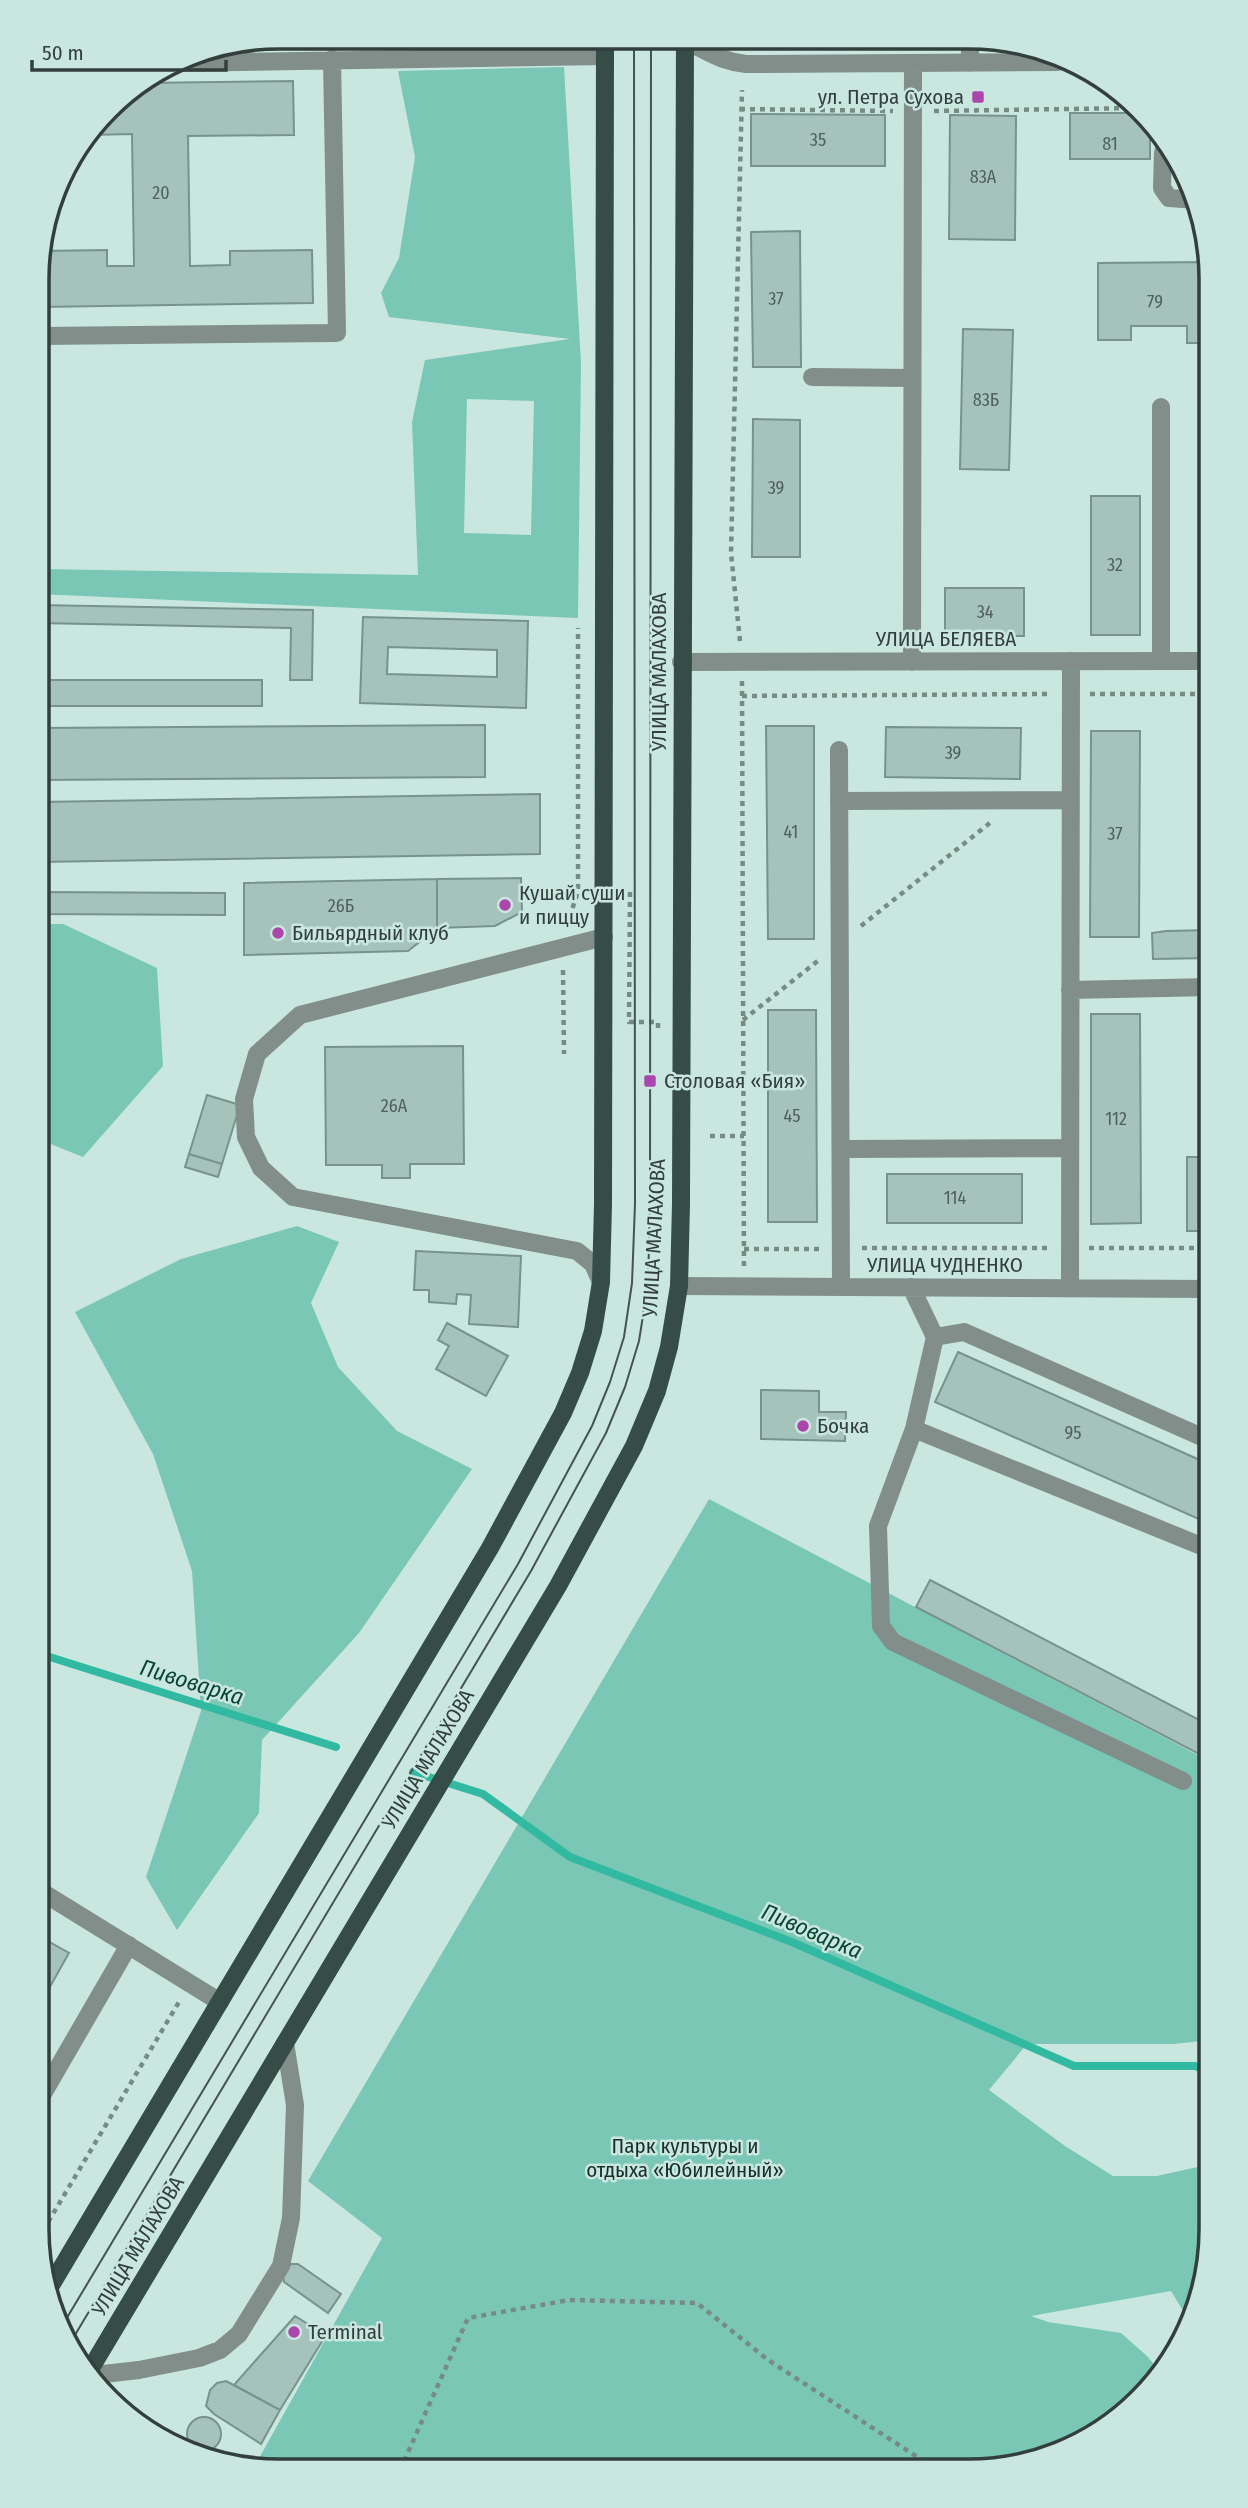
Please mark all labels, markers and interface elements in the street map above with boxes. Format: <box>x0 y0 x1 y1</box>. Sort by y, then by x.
scale bar <box>32 28 226 72</box>
text: 50 m <box>42 40 84 66</box>
place label: ул. Петра Сухова <box>818 84 964 110</box>
marker: ул. Петра Сухова <box>970 89 986 105</box>
house number: 35 <box>810 129 826 151</box>
house number: 81 <box>1102 133 1118 155</box>
house number: 83А <box>970 166 997 188</box>
house number: 20 <box>152 182 170 204</box>
house number: 37 <box>768 288 784 310</box>
house number: 79 <box>1147 291 1163 313</box>
house number: 83Б <box>973 389 999 411</box>
house number: 39 <box>768 477 784 499</box>
house number: 32 <box>1107 554 1123 576</box>
street label: УЛИЦА МАЛАХОВА <box>646 593 672 752</box>
house number: 34 <box>977 601 994 623</box>
street label: УЛИЦА БЕЛЯЕВА <box>875 626 1016 652</box>
house number: 39 <box>945 742 961 764</box>
house number: 41 <box>784 821 798 843</box>
house number: 37 <box>1107 823 1123 845</box>
place label: Кушай суши и пиццу <box>519 880 626 930</box>
house number: 26Б <box>328 895 354 917</box>
marker: Кушай суши и пиццу <box>497 897 513 913</box>
place label: Бильярдный клуб <box>292 920 449 946</box>
marker: Бильярдный клуб <box>270 925 286 941</box>
place label: Столовая «Бия» <box>664 1068 806 1094</box>
marker: Столовая «Бия» <box>642 1073 658 1089</box>
house number: 26А <box>381 1095 408 1117</box>
house number: 45 <box>784 1105 800 1127</box>
house number: 112 <box>1105 1108 1127 1130</box>
street label: УЛИЦА МАЛАХОВА <box>637 1158 671 1319</box>
house number: 114 <box>944 1187 967 1209</box>
street label: УЛИЦА ЧУДНЕНКО <box>866 1252 1023 1278</box>
place label: Бочка <box>817 1413 869 1439</box>
marker: Бочка <box>795 1418 811 1434</box>
house number: 95 <box>1064 1422 1082 1444</box>
water label: Пивоварка <box>137 1653 247 1711</box>
street label: УЛИЦА МАЛАХОВА <box>376 1684 480 1834</box>
water label: Пивоварка <box>757 1897 867 1965</box>
park label: Парк культуры и отдыха «Юбилейный» <box>586 2133 784 2183</box>
street label: УЛИЦА МАЛАХОВА <box>86 2171 190 2321</box>
place label: Terminal <box>308 2319 383 2345</box>
marker: Terminal <box>286 2324 302 2340</box>

